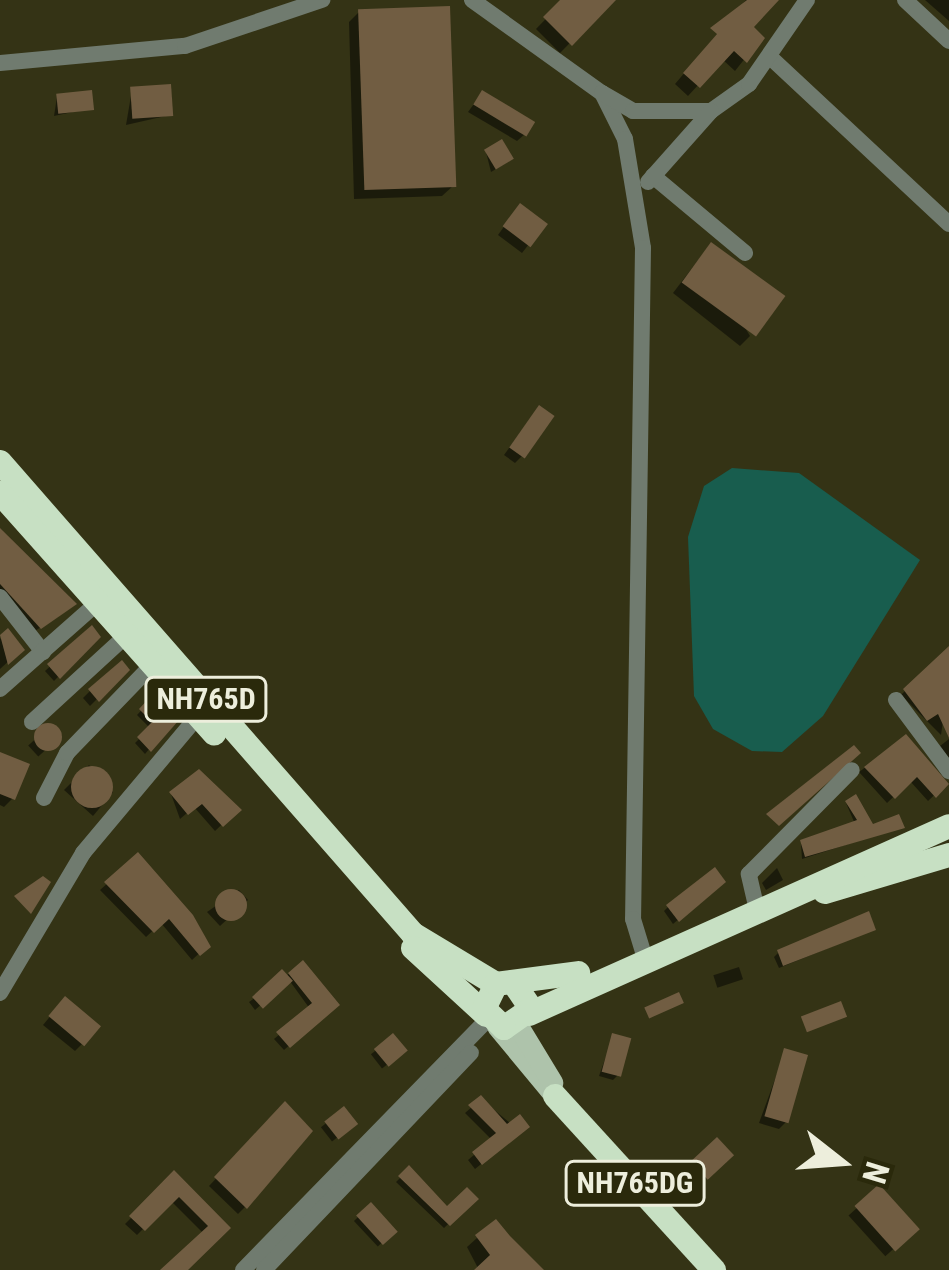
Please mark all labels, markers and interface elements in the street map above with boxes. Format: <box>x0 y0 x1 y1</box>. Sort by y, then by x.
road number: NH765D <box>143 675 269 723</box>
north arrow <box>781 1102 901 1222</box>
text: N <box>854 1157 898 1188</box>
road number: NH765DG <box>563 1159 707 1207</box>

